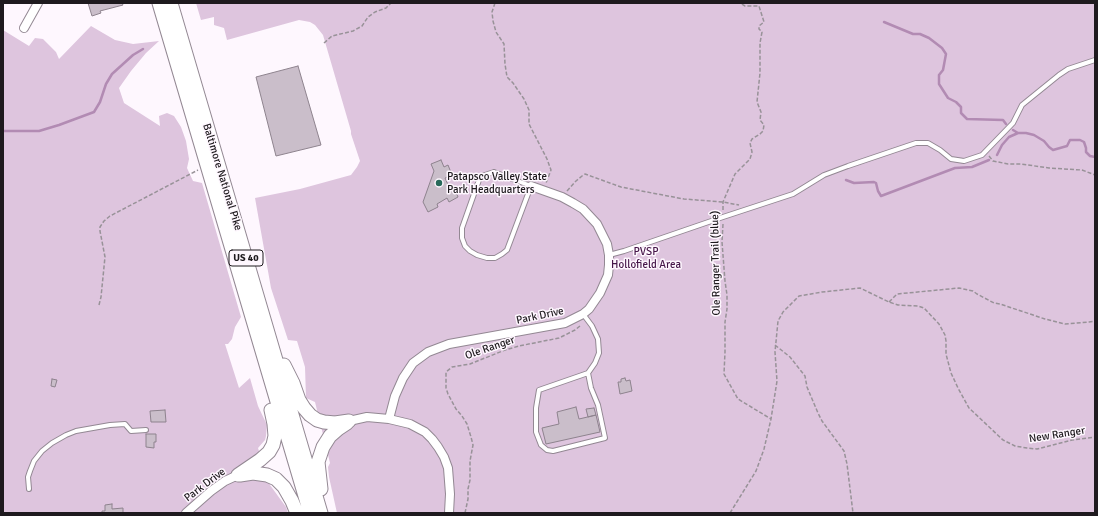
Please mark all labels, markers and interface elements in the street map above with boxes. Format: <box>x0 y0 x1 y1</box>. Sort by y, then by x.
street label: Baltimore National Pike <box>199 122 245 232</box>
place label: Patapsco Valley State Park Headquarters <box>447 170 547 196</box>
marker: Patapsco Valley State Park Headquarters <box>434 178 444 188</box>
street label: Ole Ranger Trail (blue) <box>708 210 724 316</box>
park label: PVSP Hollofield Area <box>611 245 681 271</box>
road number: US 40 <box>229 250 263 266</box>
street label: Park Drive <box>515 305 565 327</box>
street label: Ole Ranger <box>463 333 517 363</box>
street label: New Ranger <box>1028 424 1086 446</box>
street label: Park Drive <box>182 465 228 505</box>

